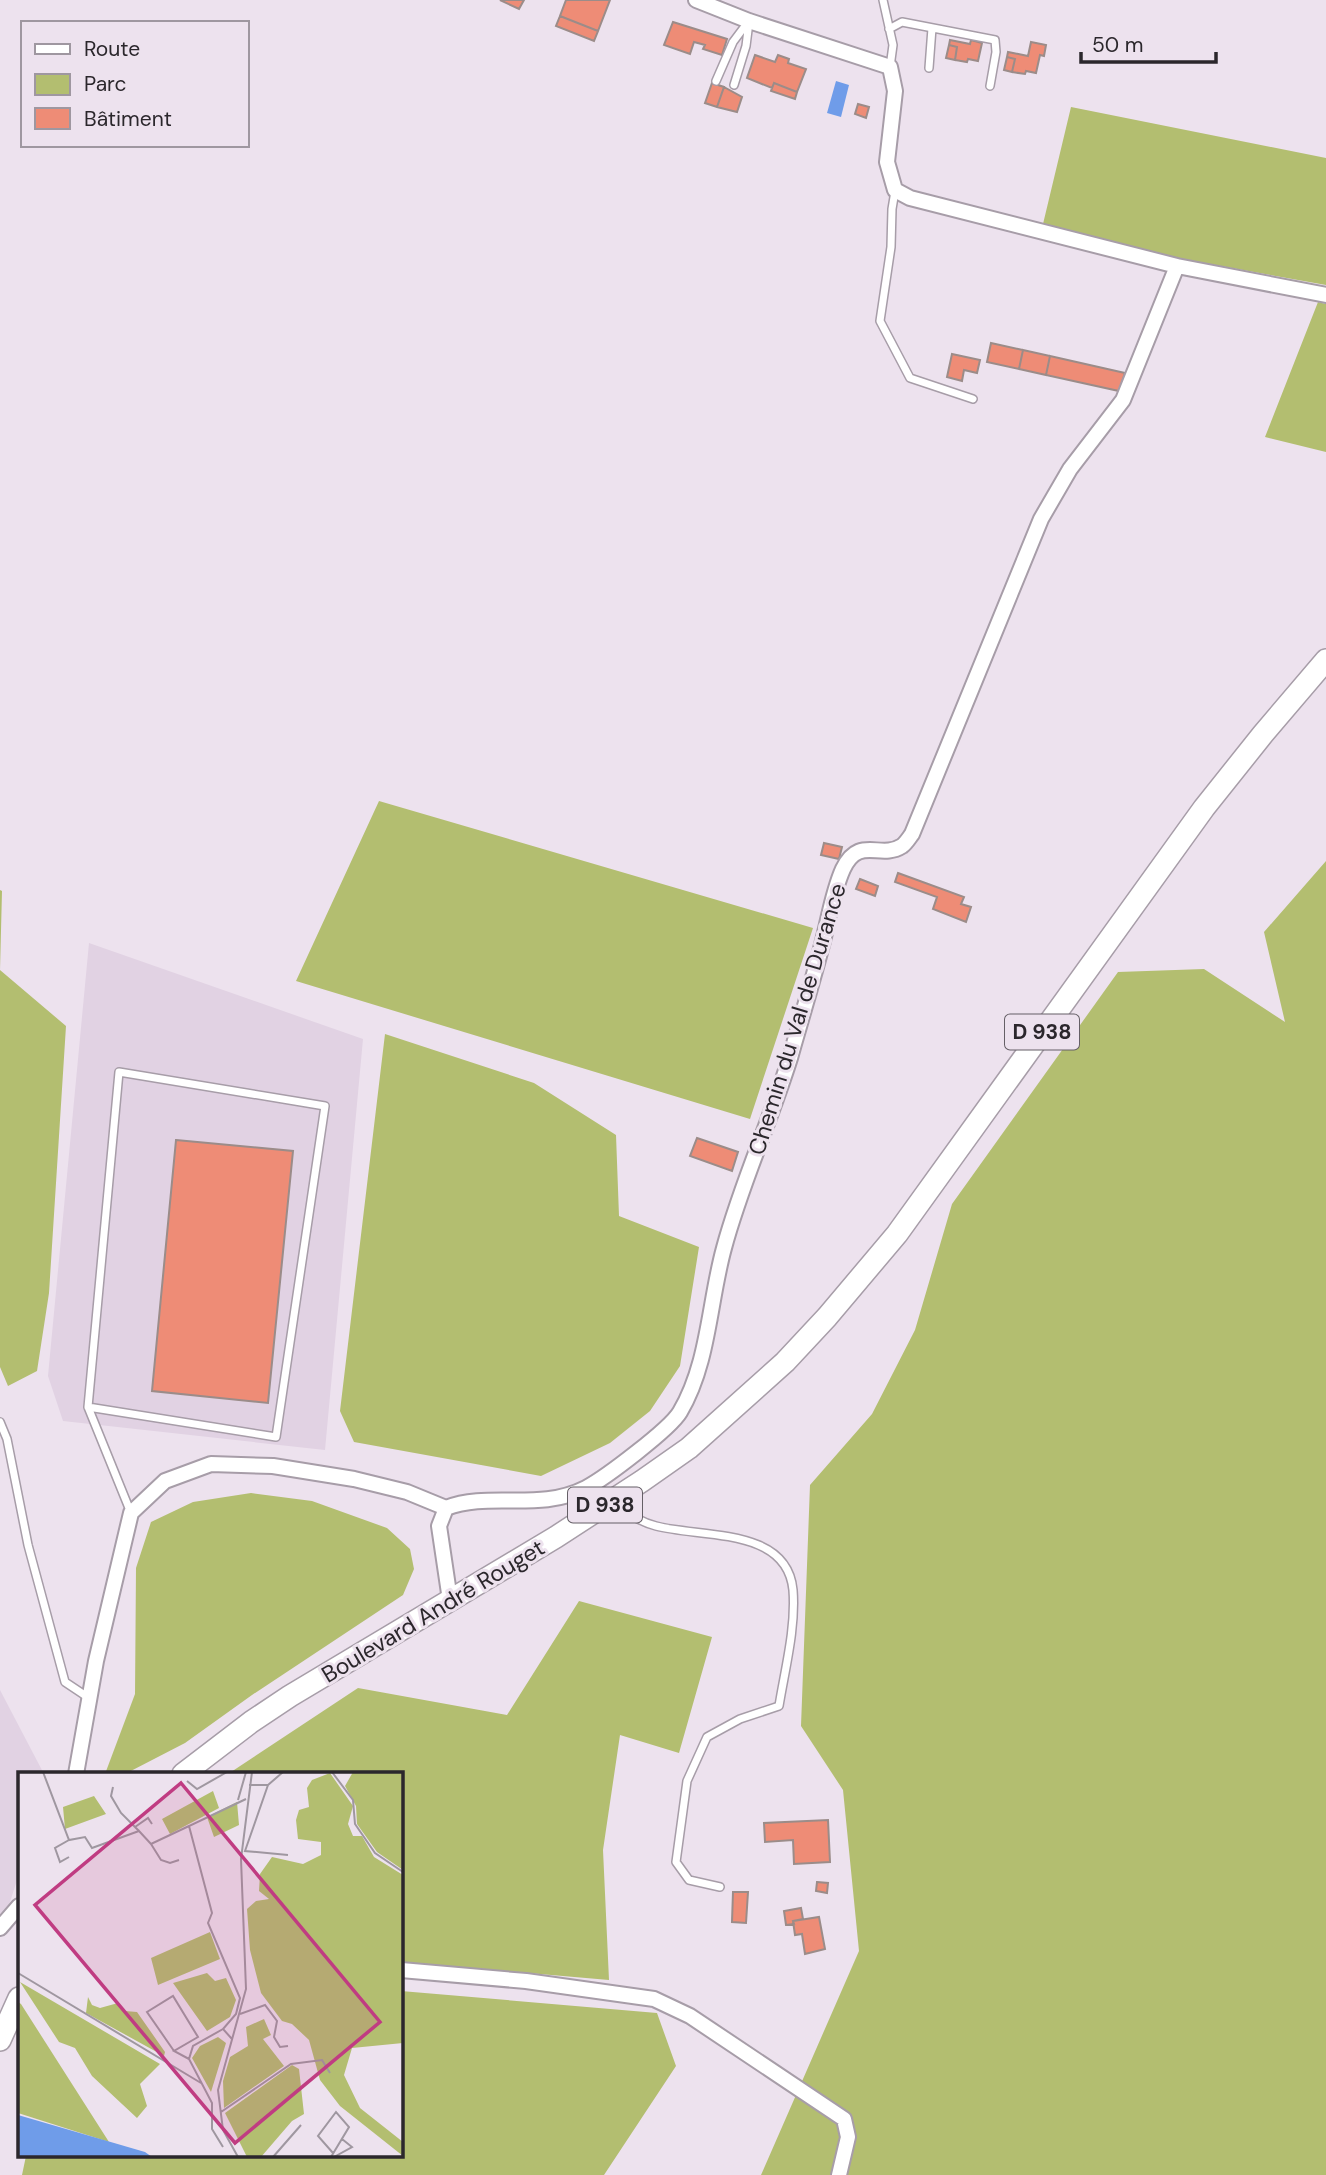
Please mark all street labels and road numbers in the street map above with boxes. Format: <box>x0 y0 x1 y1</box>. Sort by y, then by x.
street label: Chemin du Val de Durance <box>741 879 853 1159</box>
road number: D 938 <box>1005 1014 1079 1050</box>
road number: D 938 <box>568 1488 642 1522</box>
street label: Boulevard André Rouget <box>316 1532 550 1690</box>

